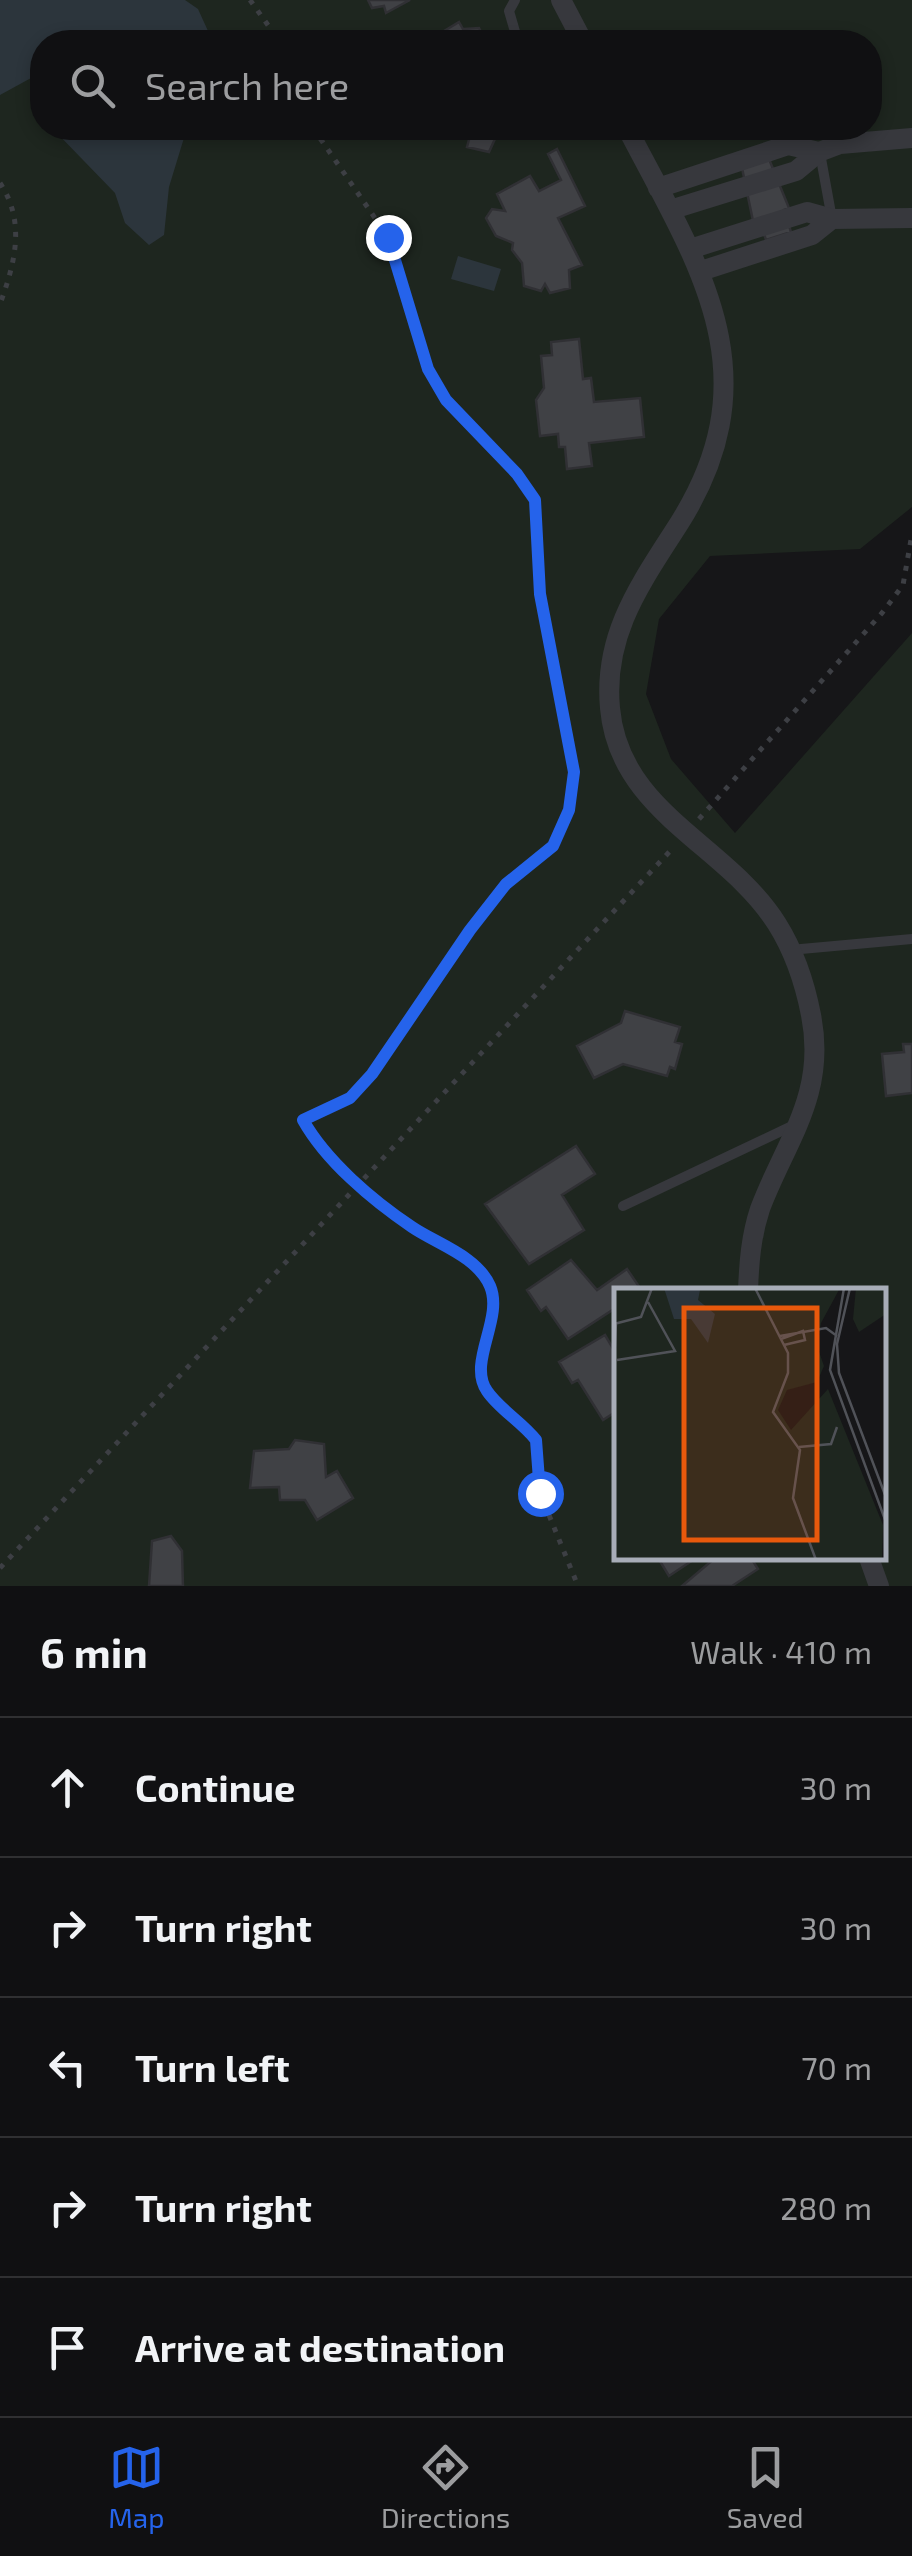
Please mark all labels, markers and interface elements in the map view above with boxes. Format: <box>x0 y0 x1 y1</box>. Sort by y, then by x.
search box <box>30 30 882 140</box>
icon: search <box>65 58 120 113</box>
text: Search here <box>145 62 349 108</box>
route end <box>366 215 412 261</box>
inset map <box>614 1288 887 1561</box>
route start <box>518 1471 564 1517</box>
text: 6 min <box>40 1626 148 1676</box>
text: Walk · 410 m <box>690 1632 872 1670</box>
icon: ahead <box>40 1760 95 1815</box>
text: Continue <box>135 1764 295 1810</box>
text: 30 m <box>800 1768 872 1806</box>
icon: right <box>40 1900 95 1955</box>
text: Turn right <box>135 1904 312 1950</box>
text: 30 m <box>800 1908 872 1946</box>
icon: left <box>40 2040 95 2095</box>
text: Turn left <box>135 2044 290 2090</box>
text: 70 m <box>801 2048 872 2086</box>
icon: right <box>40 2180 95 2235</box>
text: Turn right <box>135 2184 312 2230</box>
text: 280 m <box>780 2188 872 2226</box>
icon: arrive <box>40 2320 95 2375</box>
text: Arrive at destination <box>135 2324 505 2370</box>
tab: Map <box>108 2440 164 2534</box>
tab: Directions <box>381 2440 510 2534</box>
tab: Saved <box>727 2440 804 2534</box>

